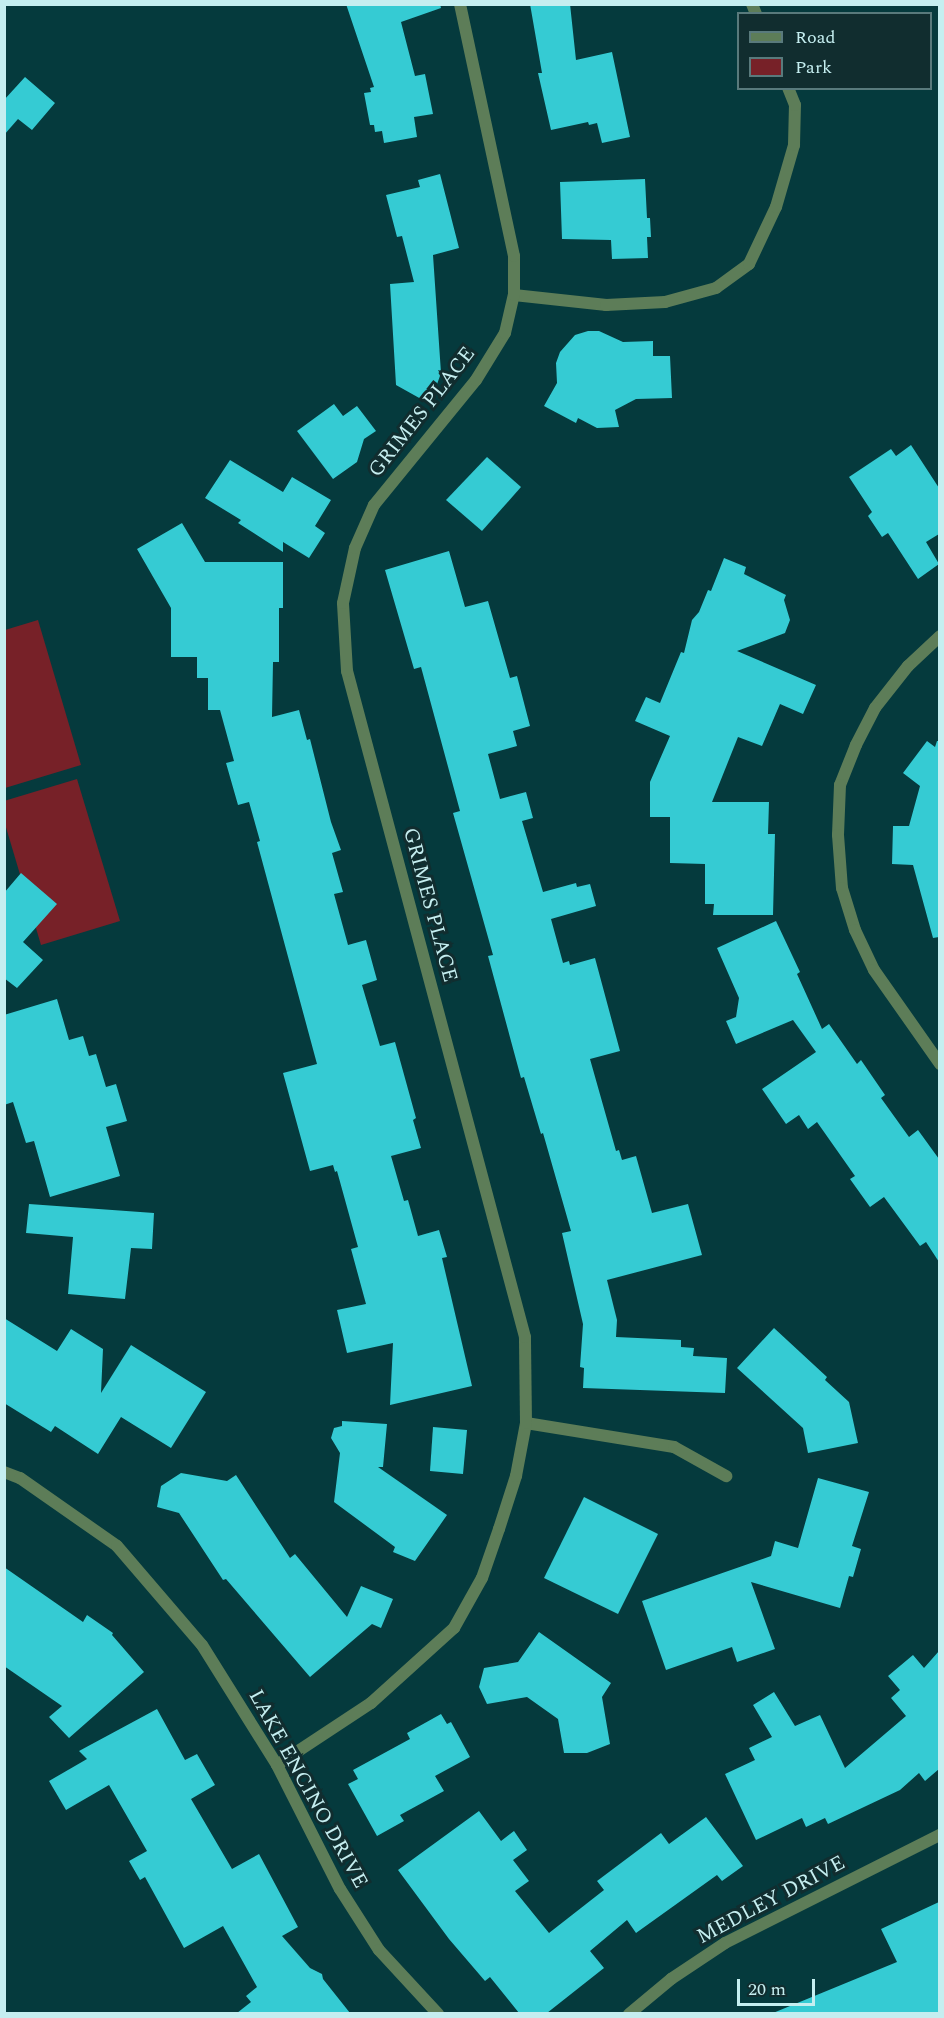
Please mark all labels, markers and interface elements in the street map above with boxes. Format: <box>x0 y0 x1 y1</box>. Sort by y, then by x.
legend <box>737 12 932 90</box>
text: Road <box>795 24 836 51</box>
text: Park <box>795 54 832 81</box>
street label: GRIMES PLACE <box>363 342 481 482</box>
street label: GRIMES PLACE <box>397 825 463 985</box>
street label: LAKE ENCINO DRIVE <box>243 1685 373 1893</box>
street label: MEDLEY DRIVE <box>692 1850 850 1950</box>
scale bar <box>740 1967 818 2005</box>
text: 20 m <box>748 1976 786 2003</box>

